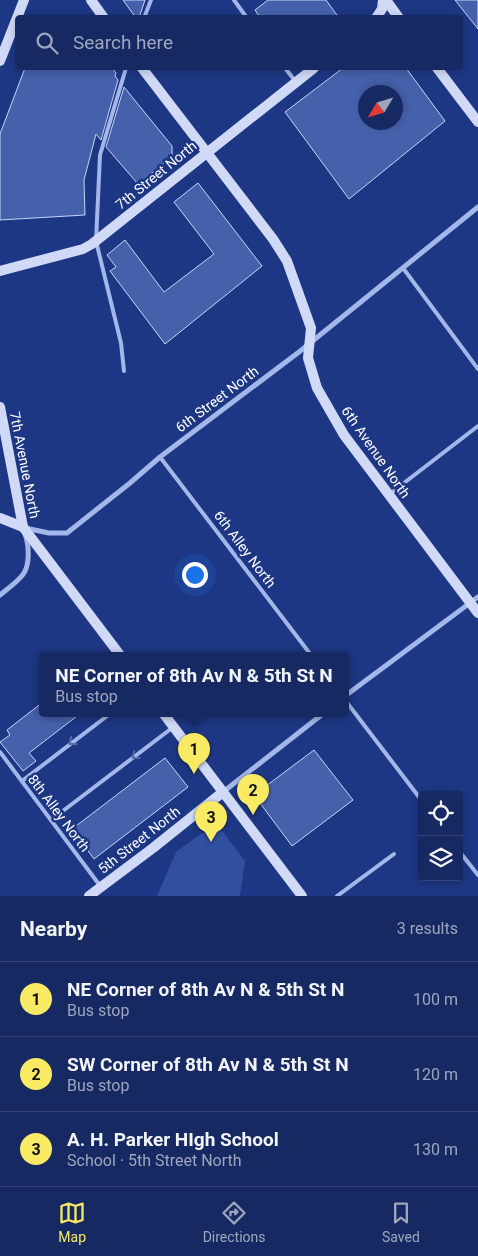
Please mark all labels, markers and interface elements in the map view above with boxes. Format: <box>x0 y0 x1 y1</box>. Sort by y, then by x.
search box <box>15 15 463 70</box>
icon: search <box>33 29 61 57</box>
text: Search here <box>73 31 173 54</box>
north arrow <box>358 85 403 130</box>
street label: 7th Street North <box>112 138 200 212</box>
street label: 6th Street North <box>172 363 262 435</box>
street label: 6th Avenue North <box>338 403 414 501</box>
street label: 7th Avenue North <box>7 410 43 520</box>
street label: 6th Alley North <box>211 507 279 591</box>
your location <box>182 562 208 588</box>
popup <box>39 652 349 717</box>
text: NE Corner of 8th Av N & 5th St N <box>55 664 333 687</box>
text: Bus stop <box>55 687 118 706</box>
pin: 1 <box>178 733 210 774</box>
one-way arrow <box>69 737 78 745</box>
one-way arrow <box>132 751 141 759</box>
street label: 8th Alley North <box>25 771 93 855</box>
pin: 2 <box>237 774 269 815</box>
map controls <box>418 791 463 881</box>
button: locate <box>418 791 463 836</box>
pin: 3 <box>195 801 227 842</box>
street label: 5th Street North <box>95 803 183 877</box>
button: layers <box>418 836 463 881</box>
text: Nearby <box>20 917 87 941</box>
text: 3 results <box>397 919 458 938</box>
text: NE Corner of 8th Av N & 5th St N <box>67 978 344 1001</box>
text: 1 <box>31 990 41 1009</box>
text: 100 m <box>413 990 458 1009</box>
text: Bus stop <box>67 1001 129 1020</box>
text: SW Corner of 8th Av N & 5th St N <box>67 1053 349 1076</box>
text: 2 <box>31 1065 41 1084</box>
text: 120 m <box>413 1065 458 1084</box>
text: Bus stop <box>67 1076 129 1095</box>
text: A. H. Parker HIgh School <box>67 1128 279 1151</box>
text: 3 <box>31 1140 41 1159</box>
text: 130 m <box>413 1140 458 1159</box>
text: School · 5th Street North <box>67 1151 242 1170</box>
tab: Map <box>58 1199 86 1245</box>
tab: Directions <box>203 1199 266 1245</box>
tab: Saved <box>382 1199 420 1245</box>

